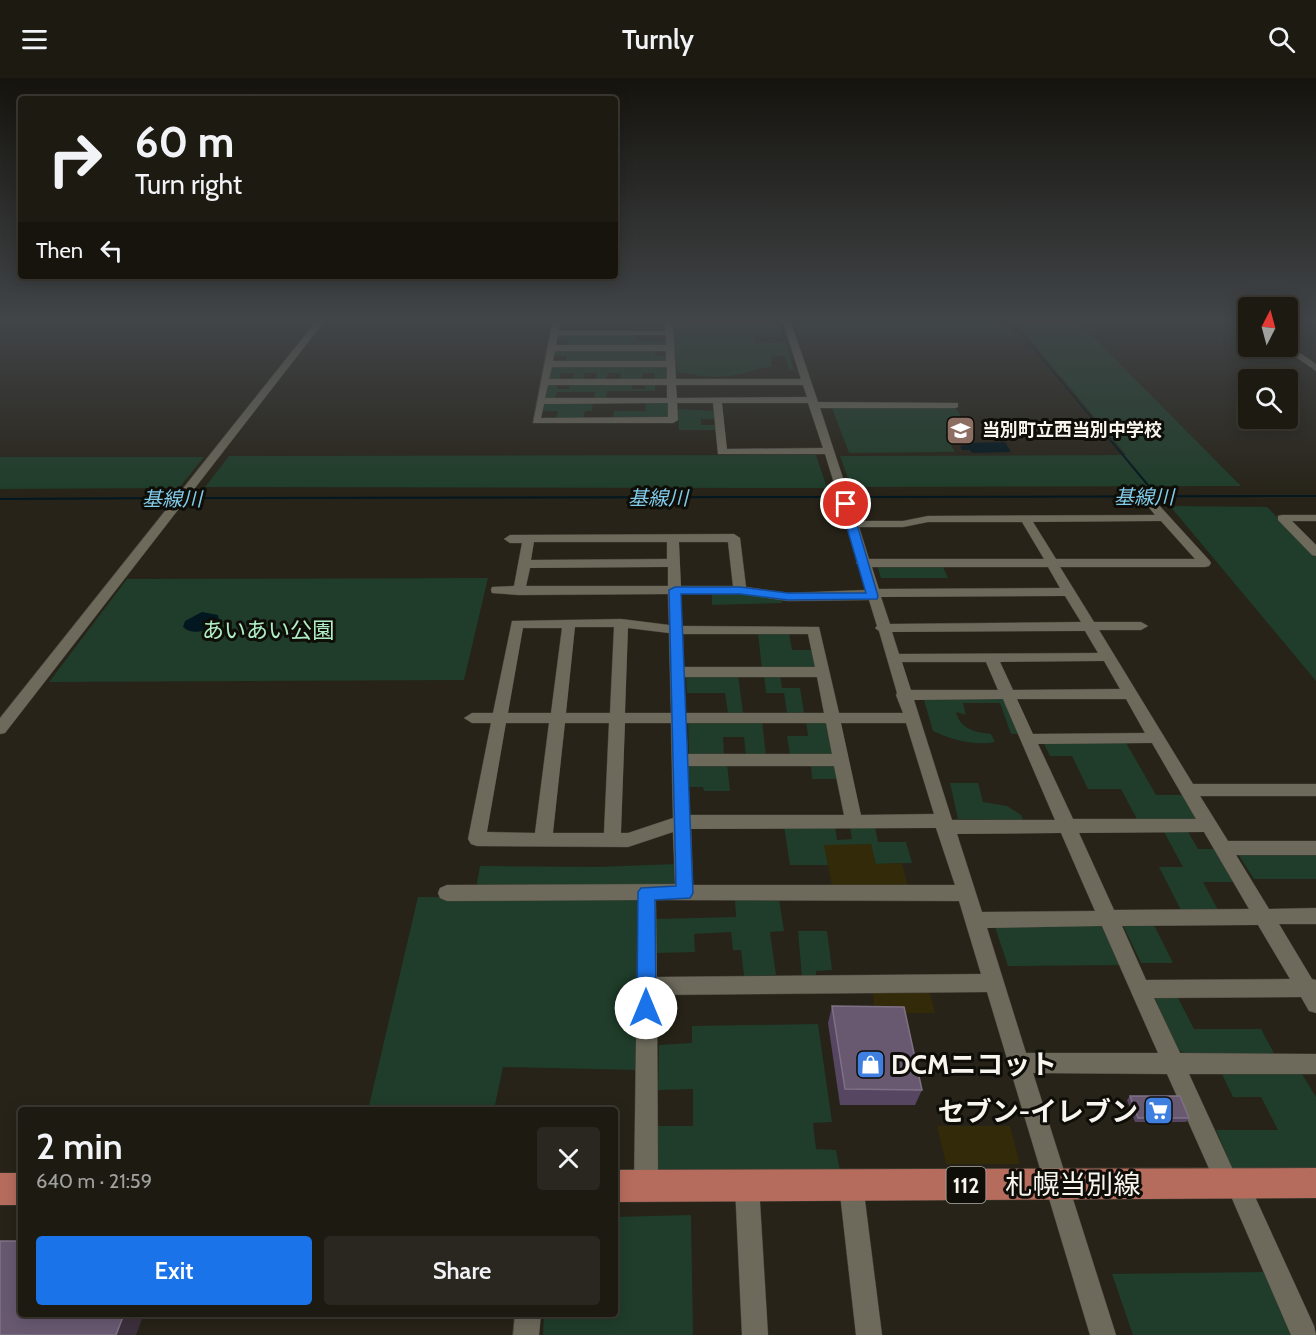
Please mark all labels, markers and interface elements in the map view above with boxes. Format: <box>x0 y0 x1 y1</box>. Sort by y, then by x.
icon: menu <box>18 23 51 56</box>
text: Turnly <box>622 23 694 56</box>
icon: search <box>1265 23 1298 56</box>
text: 60 m <box>135 116 234 168</box>
icon: right <box>36 120 114 198</box>
text: Turn right <box>135 168 242 201</box>
icon: left <box>95 234 128 267</box>
text: Then <box>36 237 83 264</box>
north arrow <box>1238 297 1298 357</box>
map controls <box>1238 297 1298 429</box>
button: search <box>1238 369 1298 429</box>
school or university icon: 当別町立西当別中学校 <box>945 414 977 446</box>
place label: 当別町立西当別中学校 <box>982 419 1162 441</box>
pin <box>820 478 871 529</box>
water label: 基線川 <box>1114 485 1176 509</box>
water label: 基線川 <box>628 486 690 510</box>
water label: 基線川 <box>142 487 204 511</box>
icon: arrive <box>829 487 862 520</box>
park label: あいあい公園 <box>202 617 334 644</box>
position arrow <box>614 976 678 1040</box>
shop icon: DCMニコット <box>854 1048 886 1080</box>
place label: DCMニコット <box>891 1048 1057 1081</box>
place label: セブン-イレブン <box>938 1095 1138 1128</box>
supermarket icon: セブン-イレブン <box>1143 1095 1175 1127</box>
text: 2 min <box>36 1124 123 1168</box>
button: close <box>537 1127 600 1190</box>
road number: 112 <box>946 1167 986 1203</box>
street label: 札幌当別線 <box>1006 1168 1141 1201</box>
text: 640 m · 21:59 <box>36 1169 152 1193</box>
button: Exit <box>36 1236 312 1305</box>
button: Share <box>324 1236 600 1305</box>

